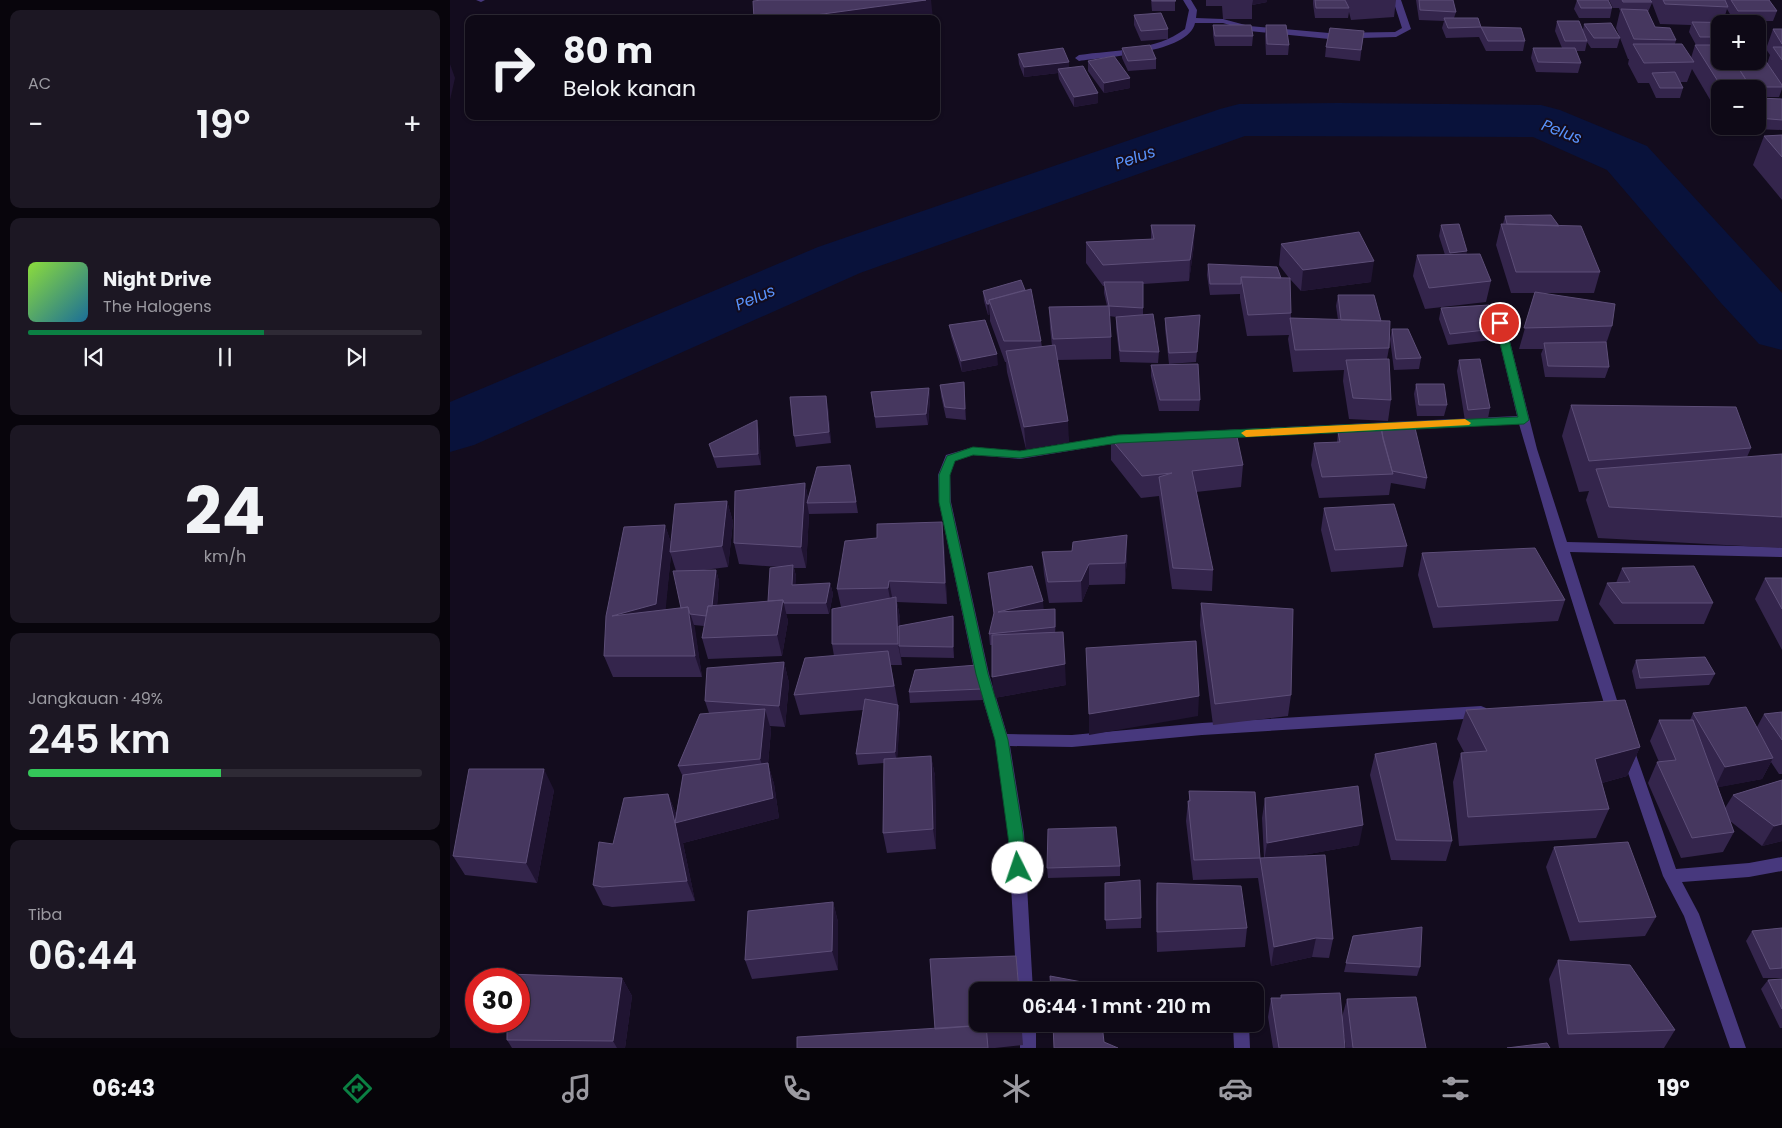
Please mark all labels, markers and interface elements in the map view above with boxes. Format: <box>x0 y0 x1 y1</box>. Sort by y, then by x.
map controls <box>1711 15 1766 135</box>
button: + <box>1711 15 1766 70</box>
text: 80 m <box>563 26 653 75</box>
icon: right <box>480 35 545 100</box>
text: AC <box>28 72 51 95</box>
text: Belok kanan <box>563 73 696 104</box>
button: − <box>1711 80 1766 135</box>
text: 19° <box>196 98 250 151</box>
text: − <box>28 105 43 144</box>
text: + <box>403 105 422 144</box>
water label: Pelus <box>1538 113 1585 150</box>
water label: Pelus <box>1112 140 1159 175</box>
text: Night Drive <box>103 266 212 293</box>
water label: Pelus <box>732 279 779 316</box>
text: The Halogens <box>103 295 211 318</box>
pin <box>1479 302 1521 344</box>
icon: arrive <box>1486 309 1514 337</box>
icon: previous <box>80 343 108 371</box>
icon: pause <box>211 343 239 371</box>
icon: next <box>342 343 370 371</box>
text: 24 <box>184 466 266 557</box>
text: km/h <box>204 545 246 568</box>
text: Jangkauan · 49% <box>28 687 163 710</box>
text: 245 km <box>28 713 170 766</box>
position arrow <box>991 841 1043 893</box>
text: Tiba <box>28 903 62 926</box>
text: 06:44 <box>28 929 137 982</box>
speed limit sign: 30 <box>465 968 530 1033</box>
text: 06:44 · 1 mnt · 210 m <box>1022 993 1211 1020</box>
icon: directions <box>340 1071 375 1106</box>
icon: music <box>559 1071 594 1106</box>
icon: phone <box>779 1071 814 1106</box>
icon: climate <box>999 1071 1034 1106</box>
icon: car <box>1218 1071 1253 1106</box>
icon: filters <box>1438 1071 1473 1106</box>
text: 06:43 <box>92 1073 155 1104</box>
text: 19° <box>1658 1073 1690 1104</box>

